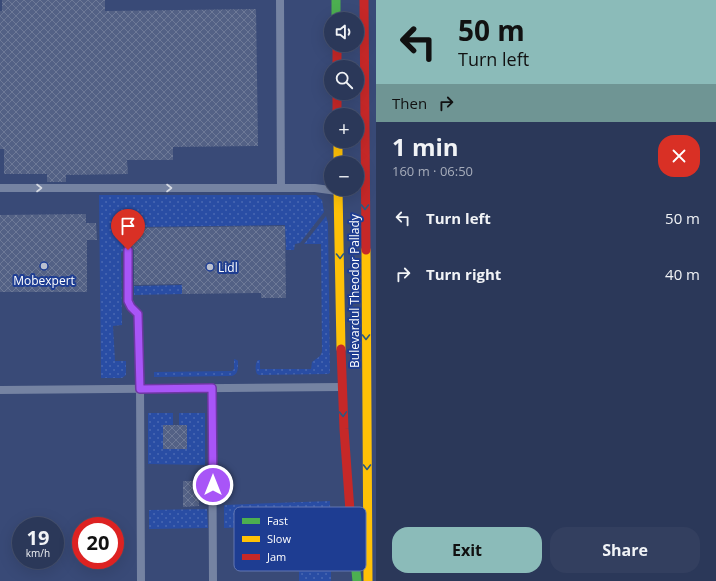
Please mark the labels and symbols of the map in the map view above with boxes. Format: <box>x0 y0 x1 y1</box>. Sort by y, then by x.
one-way arrow <box>36 184 42 192</box>
one-way arrow <box>166 184 172 192</box>
one-way arrow <box>361 204 369 210</box>
pin <box>111 209 145 250</box>
street label: Bulevardul Theodor Pallady <box>346 213 363 368</box>
one-way arrow <box>335 253 344 259</box>
place label: Lidl <box>218 259 238 276</box>
marker: Mobexpert <box>39 261 49 271</box>
marker: Lidl <box>205 262 215 272</box>
place label: Mobexpert <box>13 272 75 289</box>
one-way arrow <box>362 334 370 340</box>
one-way arrow <box>339 411 348 417</box>
position arrow <box>192 464 234 506</box>
one-way arrow <box>363 464 371 470</box>
legend <box>234 507 366 571</box>
text: Fast <box>267 513 288 528</box>
speed limit sign: 20 <box>72 517 124 569</box>
text: Slow <box>267 531 291 546</box>
text: Jam <box>266 549 286 564</box>

